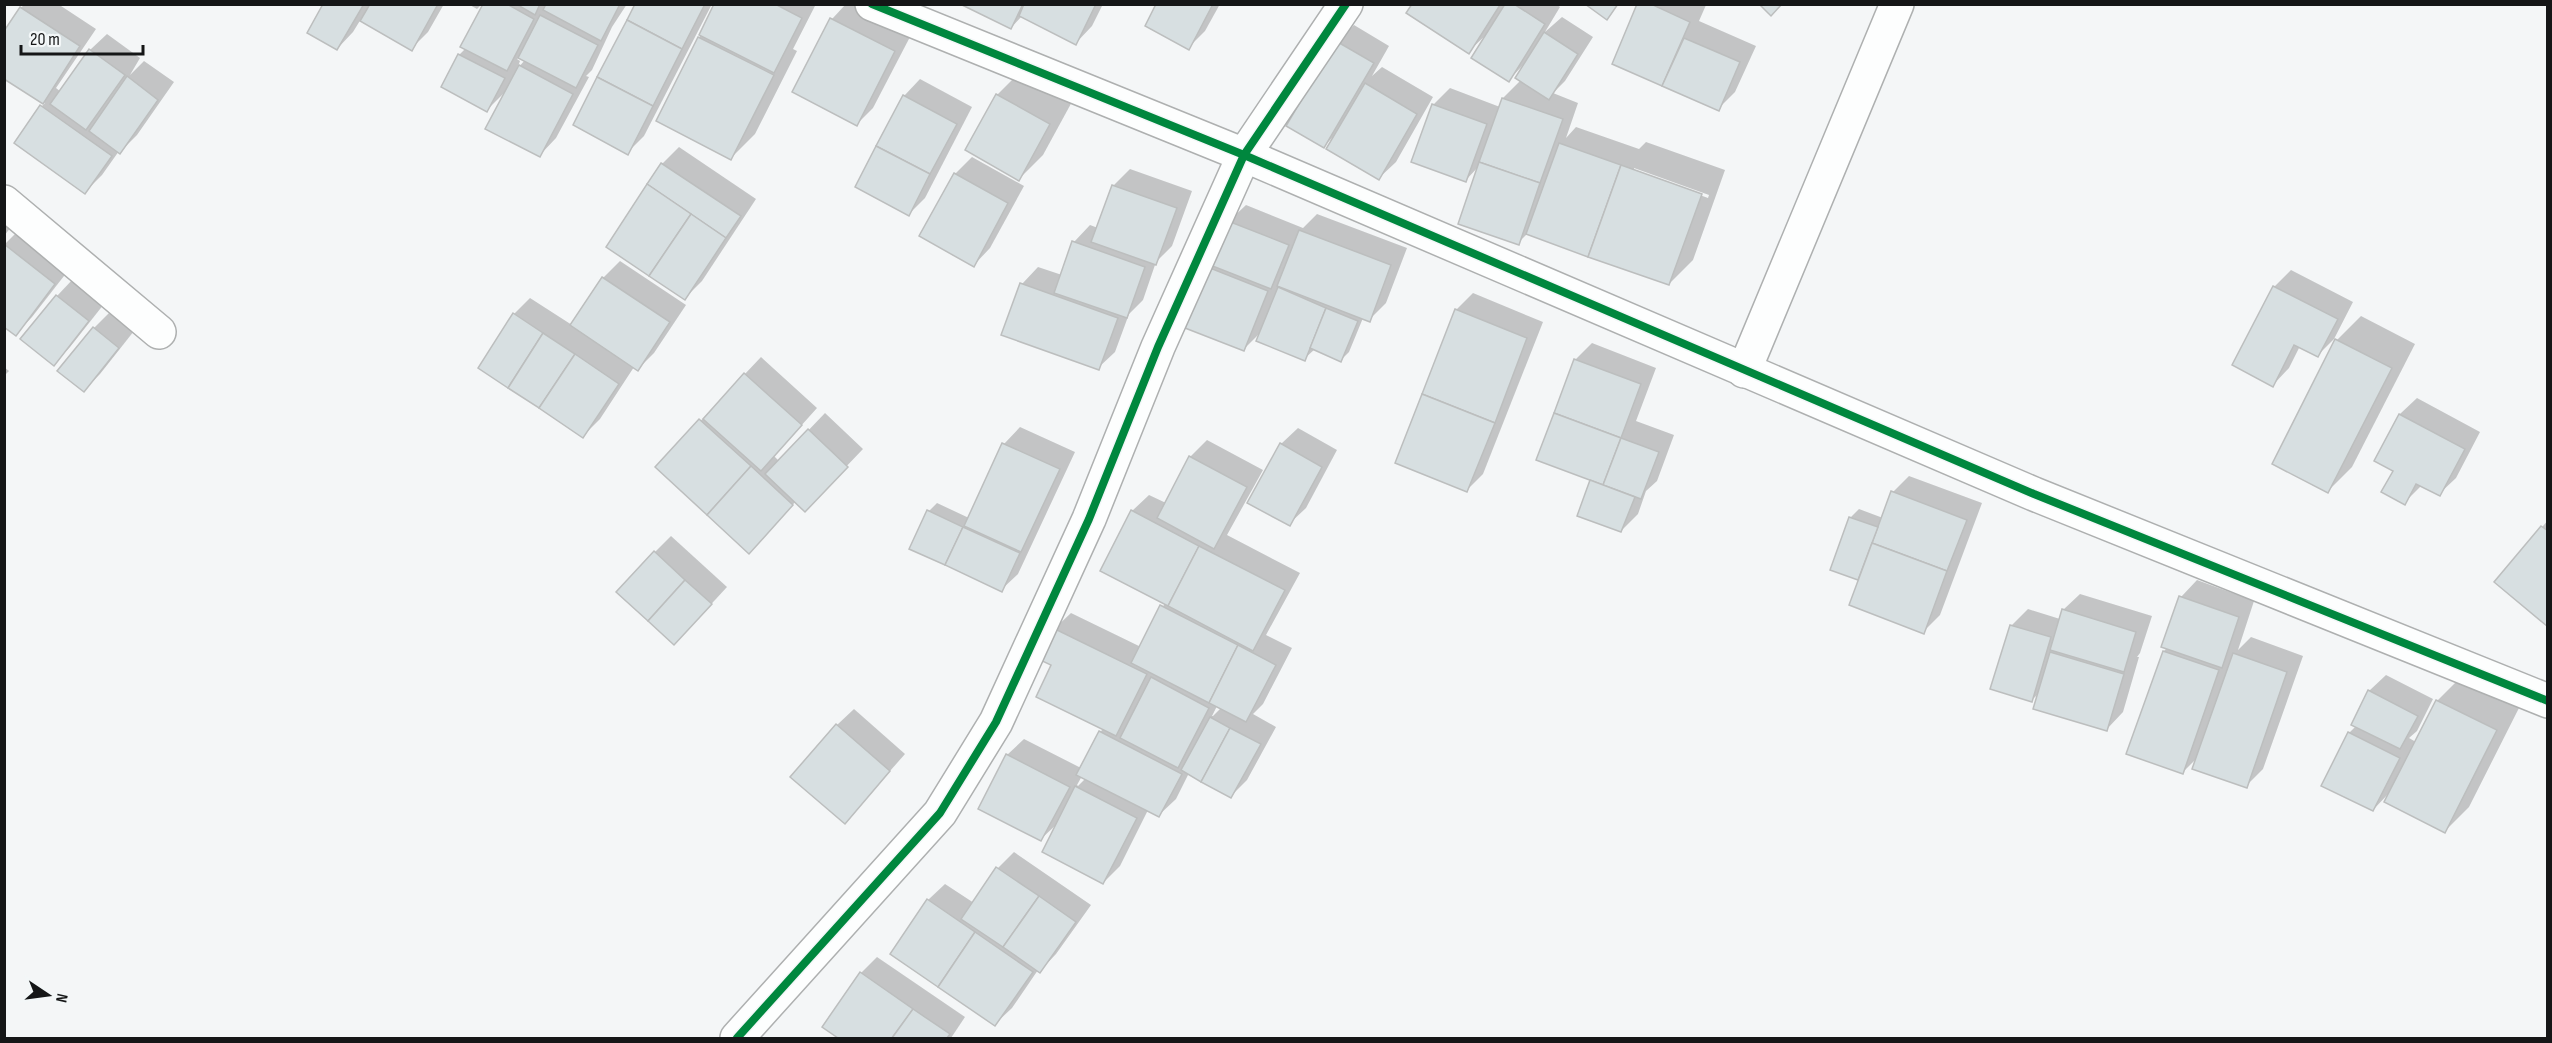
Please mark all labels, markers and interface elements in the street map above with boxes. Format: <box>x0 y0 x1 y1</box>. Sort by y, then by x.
scale bar <box>21 18 142 56</box>
text: 20 m <box>30 29 60 50</box>
north arrow <box>18 965 78 1025</box>
text: N <box>51 992 71 1004</box>

